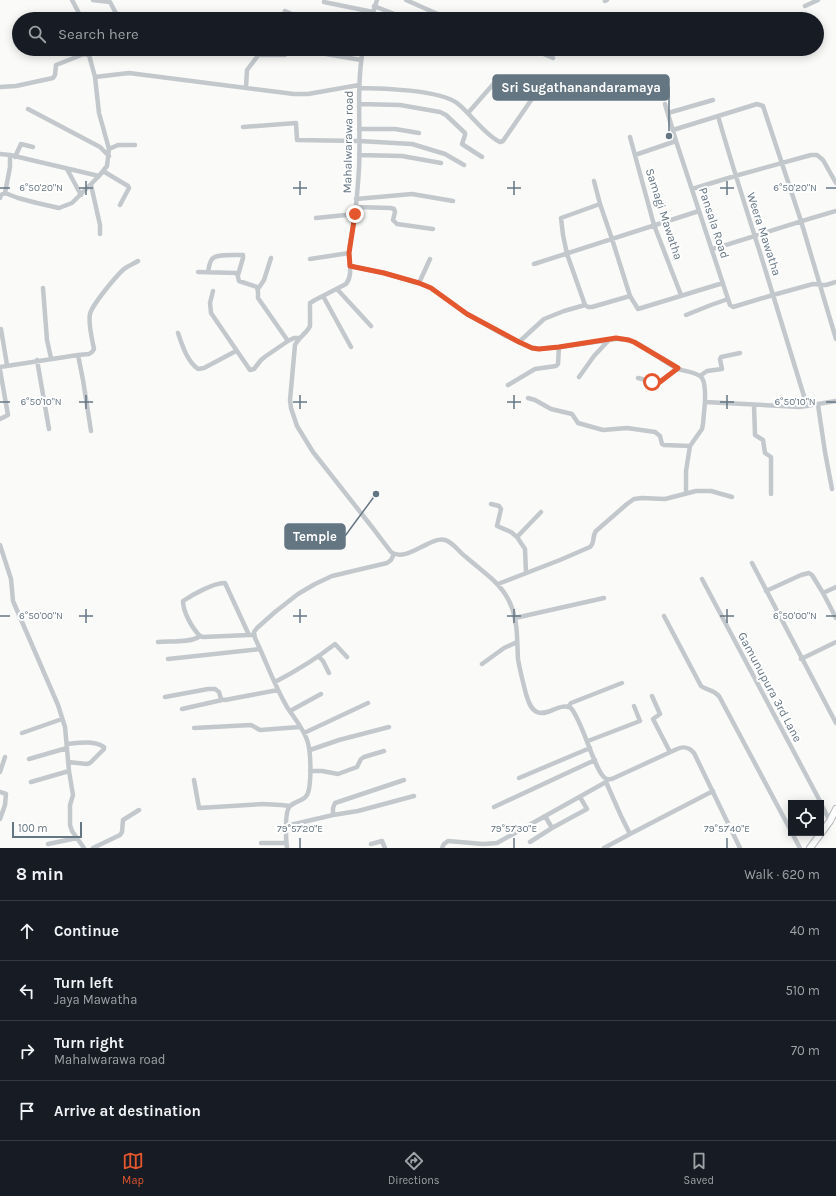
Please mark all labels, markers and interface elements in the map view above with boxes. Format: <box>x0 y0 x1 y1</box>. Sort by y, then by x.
search box <box>12 12 824 56</box>
icon: search <box>26 23 48 45</box>
text: Search here <box>58 25 139 43</box>
callout: Sri Sugathanandaramaya <box>493 75 669 100</box>
text: Sri Sugathanandaramaya <box>501 80 661 95</box>
street label: Mahalwarawa road <box>340 90 356 194</box>
street label: Samagi Mawatha <box>643 167 685 261</box>
text: 6°50'20"N <box>19 182 63 194</box>
text: 6°50'20"N <box>773 182 817 194</box>
street label: Pansala Road <box>696 186 732 260</box>
street label: Weera Mawatha <box>744 191 784 277</box>
route end <box>346 205 364 223</box>
route start <box>643 373 661 391</box>
text: 6°50'10"N <box>20 396 62 408</box>
text: 6°50'10"N <box>774 396 816 408</box>
callout: Temple <box>285 524 345 549</box>
text: Temple <box>293 529 337 544</box>
text: 6°50'00"N <box>19 610 63 622</box>
text: 6°50'00"N <box>773 610 817 622</box>
street label: Gamunupura 3rd Lane <box>735 630 805 744</box>
map controls <box>788 800 824 836</box>
button: locate <box>788 800 824 836</box>
scale bar <box>12 820 82 839</box>
text: 100 m <box>18 822 48 835</box>
text: 79°57'20"E <box>277 823 323 835</box>
text: 79°57'30"E <box>491 823 537 835</box>
text: 79°57'40"E <box>704 823 750 835</box>
text: 8 min <box>16 864 64 884</box>
text: Walk · 620 m <box>744 867 820 882</box>
icon: ahead <box>16 920 38 942</box>
text: Continue <box>54 922 119 940</box>
text: 40 m <box>790 923 820 938</box>
text: Turn left <box>54 974 113 992</box>
icon: left <box>16 980 38 1002</box>
text: 510 m <box>785 983 820 998</box>
text: Jaya Mawatha <box>54 992 137 1007</box>
text: Turn right <box>54 1034 124 1052</box>
icon: right <box>16 1040 38 1062</box>
text: 70 m <box>791 1043 820 1058</box>
text: Mahalwarawa road <box>54 1052 166 1067</box>
icon: arrive <box>16 1100 38 1122</box>
text: Arrive at destination <box>54 1102 201 1120</box>
tab: Map <box>122 1150 144 1187</box>
tab: Directions <box>388 1150 440 1187</box>
tab: Saved <box>684 1150 714 1187</box>

